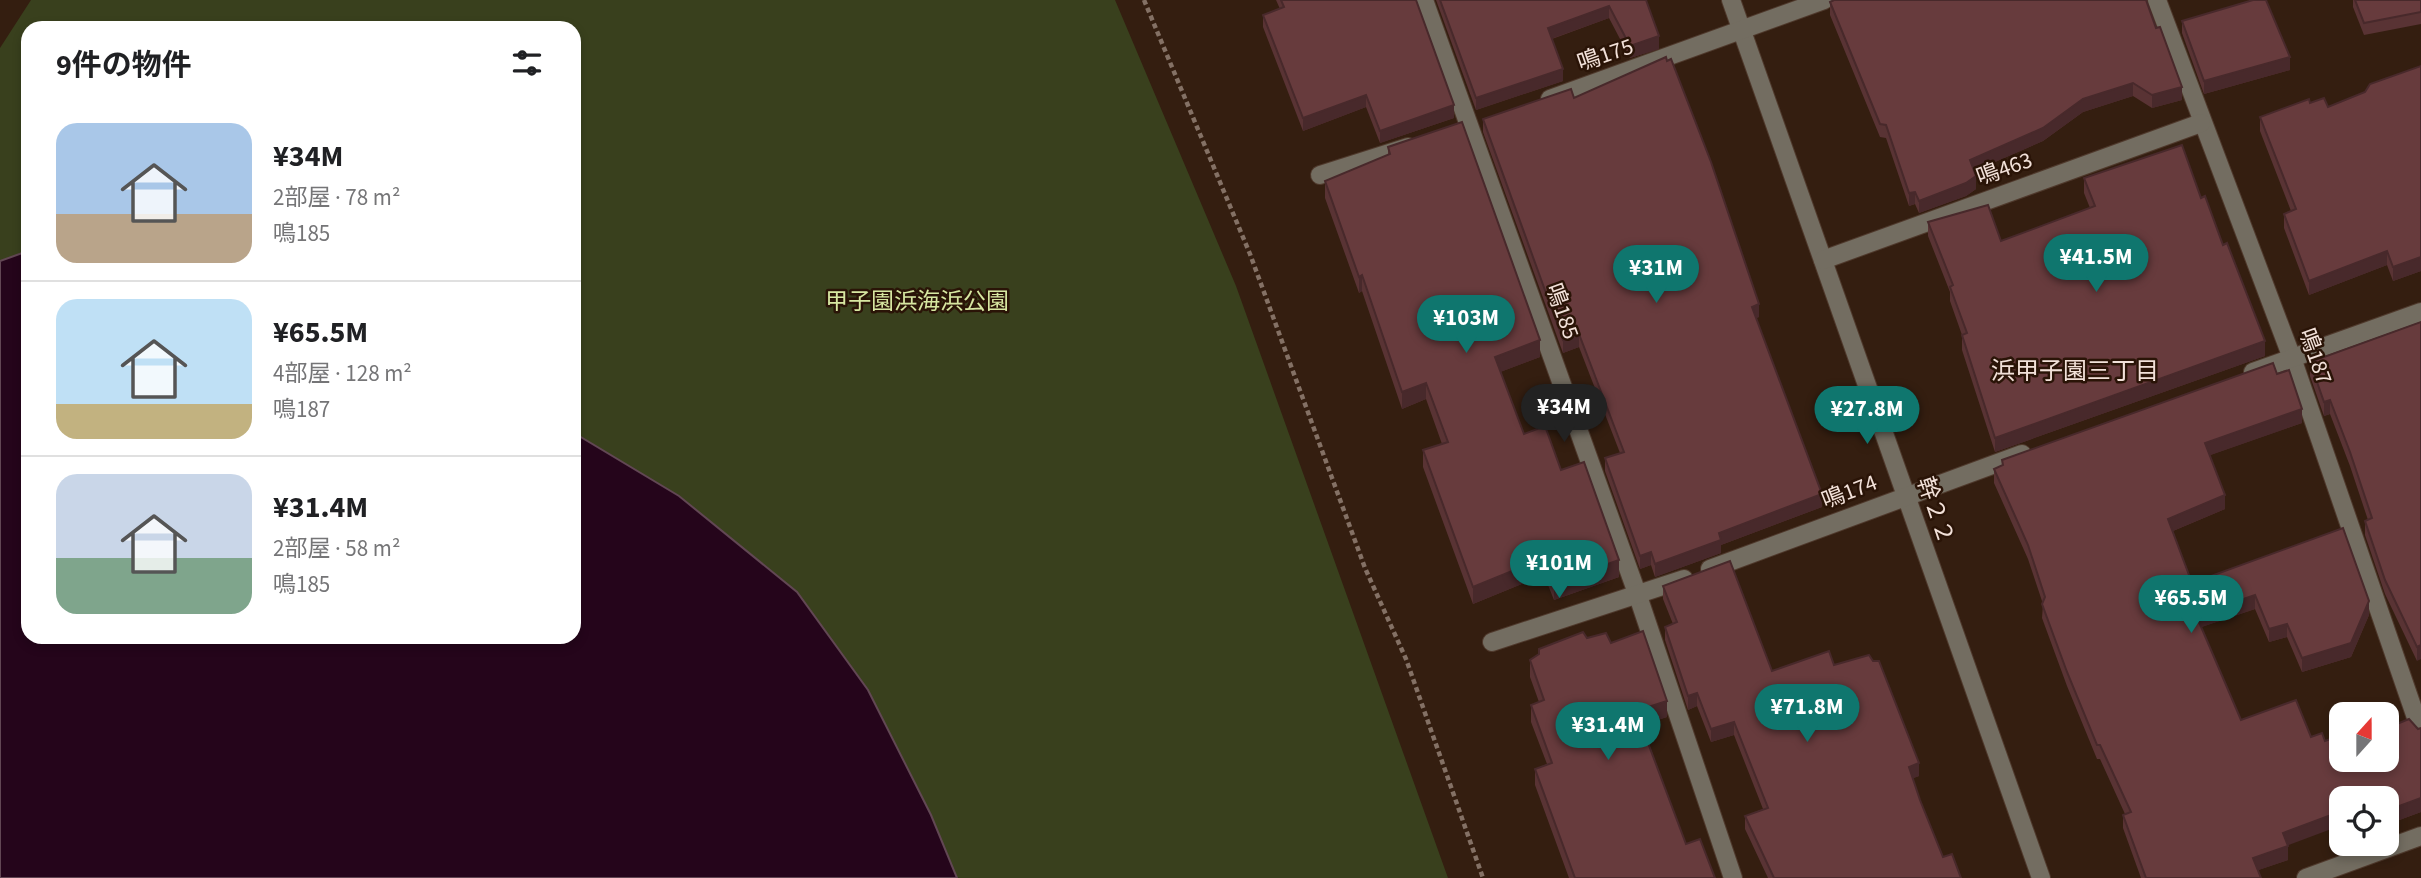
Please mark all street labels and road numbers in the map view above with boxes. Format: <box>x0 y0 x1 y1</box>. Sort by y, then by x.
street label: 鳴175 <box>1573 30 1638 79</box>
street label: 鳴463 <box>1972 143 2037 194</box>
street label: 鳴185 <box>1537 279 1588 344</box>
street label: 鳴187 <box>2290 324 2341 389</box>
street label: 鳴174 <box>1817 466 1882 517</box>
street label: 幹２２ <box>1909 472 1962 548</box>

